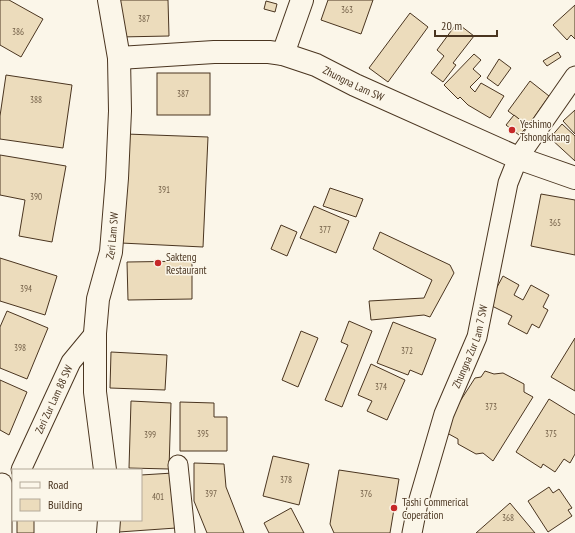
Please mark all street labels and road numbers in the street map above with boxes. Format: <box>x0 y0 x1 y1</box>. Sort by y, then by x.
street label: Zhungna Lam SW <box>321 63 387 104</box>
street label: Zeri Lam SW <box>102 211 121 261</box>
street label: Zhungna Zur Lam 7 SW <box>449 303 490 390</box>
street label: Zeri Zur Lam 88 SW <box>32 362 76 436</box>

